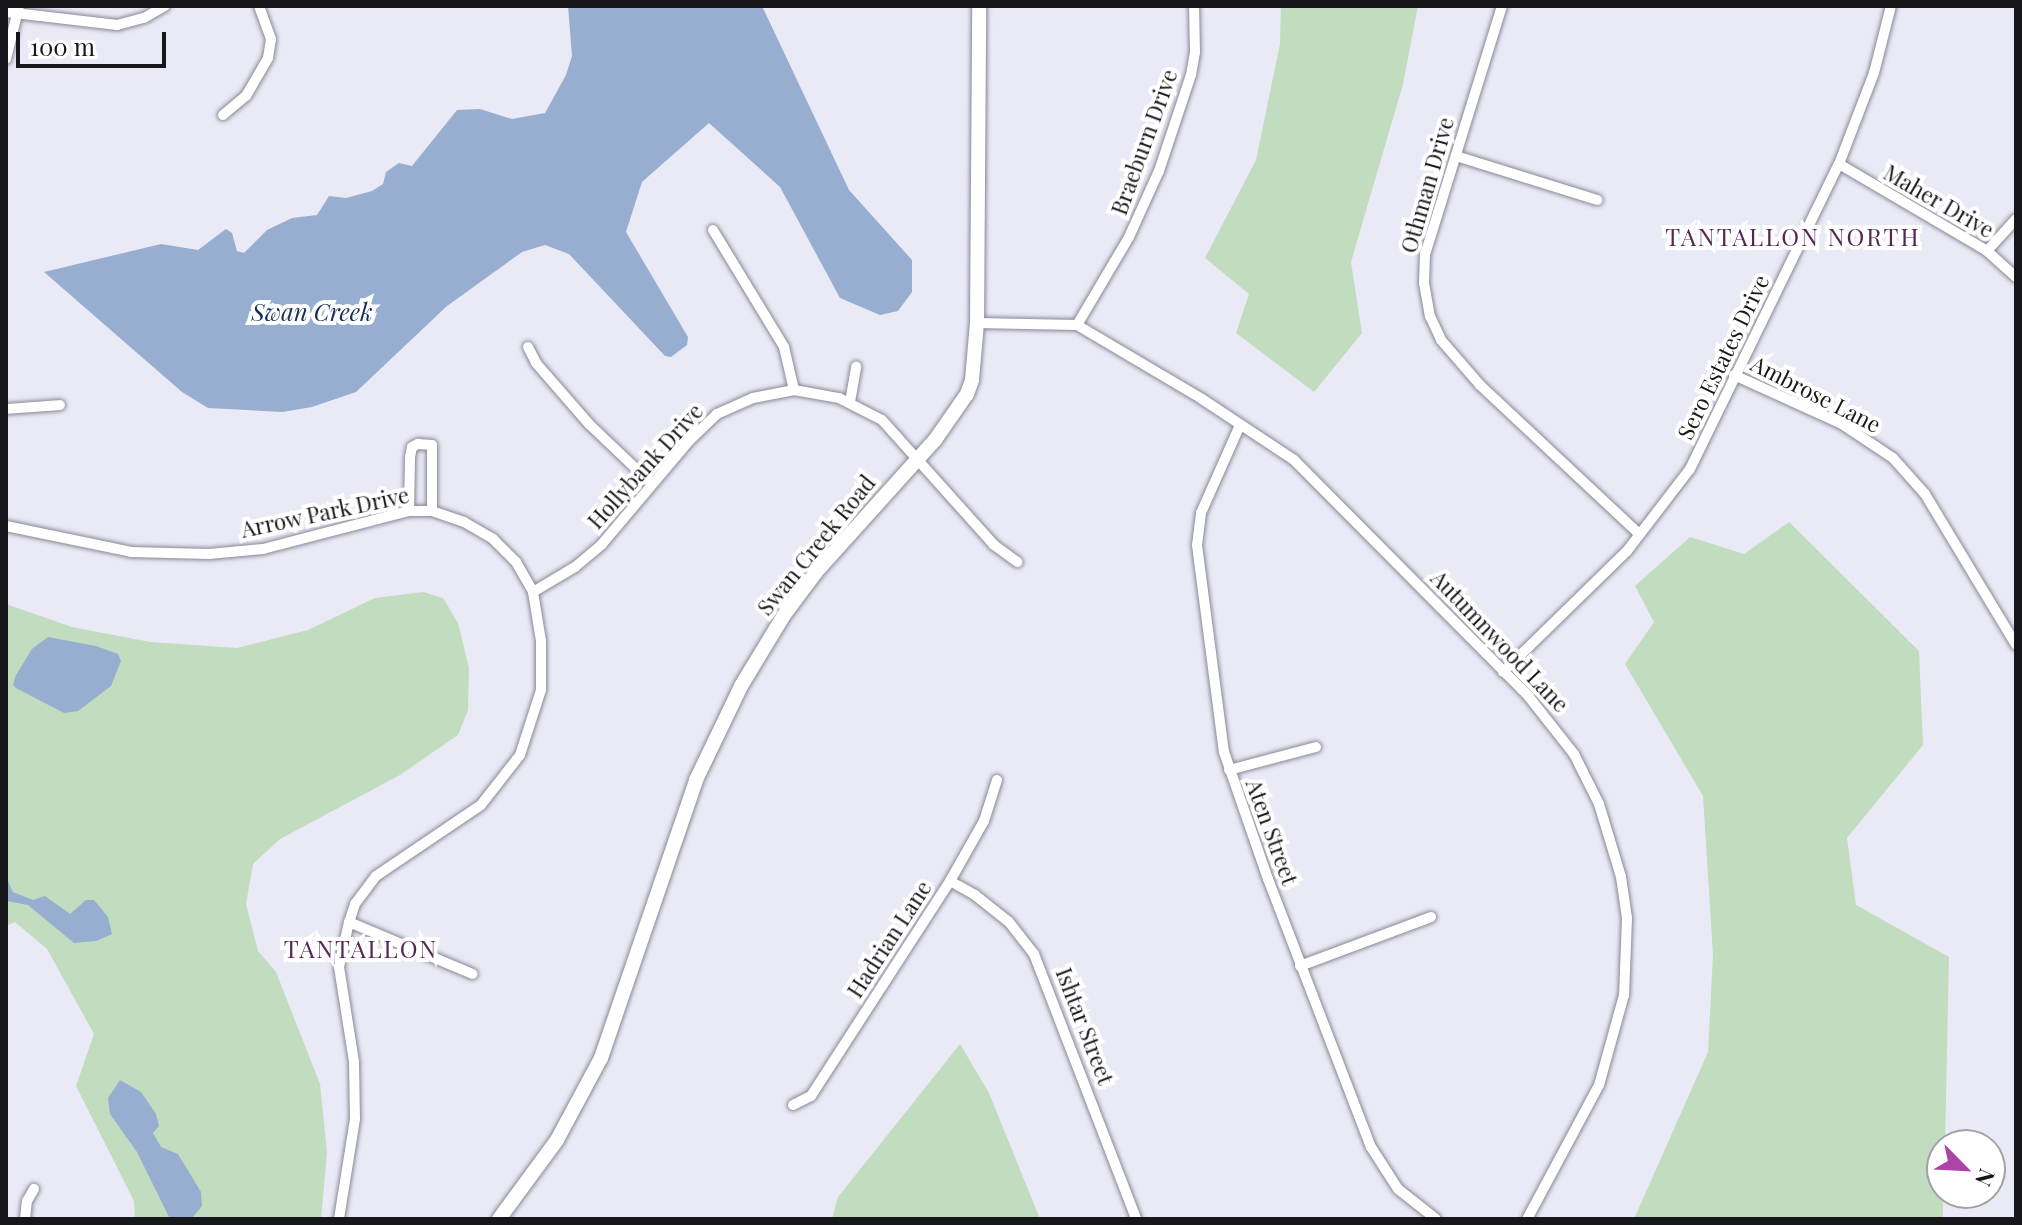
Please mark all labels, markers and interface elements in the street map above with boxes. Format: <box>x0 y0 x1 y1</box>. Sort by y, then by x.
scale bar <box>20 16 170 66</box>
text: 100 m <box>30 30 95 62</box>
street label: Braeburn Drive <box>1105 66 1183 218</box>
street label: Othman Drive <box>1395 114 1459 256</box>
street label: Maher Drive <box>1879 159 1999 243</box>
district label: TANTALLON NORTH <box>1665 223 1921 251</box>
street label: Sero Estates Drive <box>1672 270 1774 444</box>
water label: Swan Creek <box>251 298 373 326</box>
street label: Ambrose Lane <box>1747 350 1885 438</box>
street label: Hollybank Drive <box>582 398 708 534</box>
street label: Swan Creek Road <box>751 470 881 620</box>
street label: Arrow Park Drive <box>238 481 412 543</box>
street label: Autumnwood Lane <box>1426 565 1574 717</box>
street label: Aten Street <box>1241 776 1303 888</box>
street label: Hadrian Lane <box>841 876 937 1002</box>
district label: TANTALLON <box>284 935 438 963</box>
street label: Ishtar Street <box>1051 964 1119 1088</box>
north arrow <box>1926 1129 2006 1209</box>
text: N <box>1969 1165 2003 1191</box>

